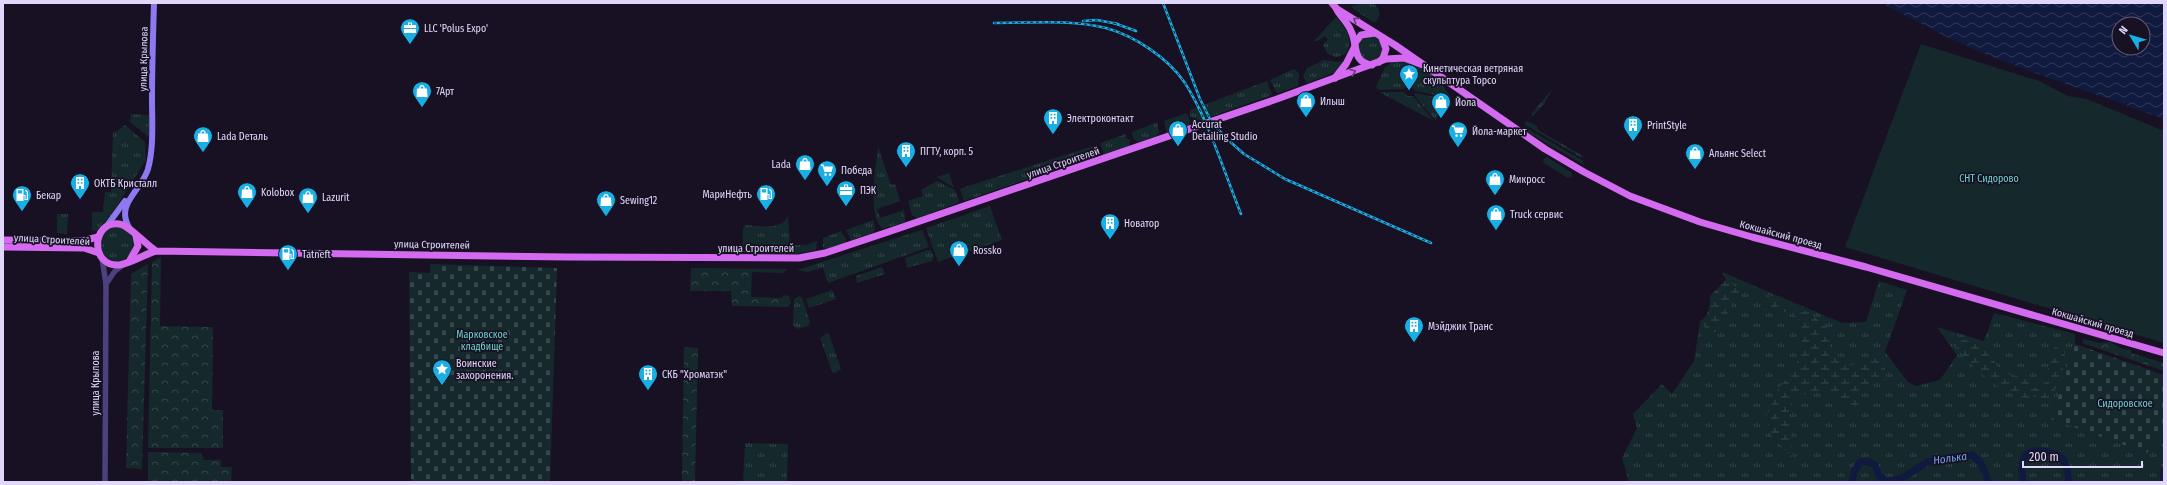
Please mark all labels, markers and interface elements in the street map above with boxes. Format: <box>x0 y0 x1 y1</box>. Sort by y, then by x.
north arrow <box>2111 16 2151 56</box>
office icon: LLC 'Polus Expo' <box>399 17 421 45</box>
one-way arrow <box>1353 17 1360 25</box>
place label: LLC 'Polus Expo' <box>424 23 488 35</box>
text: N <box>2116 24 2131 37</box>
street label: улица Крылова <box>137 26 151 92</box>
place icon: Кинетическая ветряная скульптура Торсо <box>1398 63 1420 91</box>
place label: Кинетическая ветряная скульптура Торсо <box>1423 63 1523 87</box>
one-way arrow <box>1350 68 1357 76</box>
shop icon: 7Арт <box>411 80 433 108</box>
place label: 7Арт <box>436 86 455 98</box>
shop icon: Илыш <box>1295 90 1317 118</box>
shop icon: Йола <box>1430 91 1452 119</box>
place label: Илыш <box>1320 96 1345 108</box>
place label: Йола <box>1455 96 1476 109</box>
building icon: Электроконтакт <box>1042 107 1064 135</box>
place label: Электроконтакт <box>1067 113 1135 125</box>
building icon: PrintStyle <box>1622 114 1644 142</box>
shop icon: Accurat Detailing Studio <box>1167 119 1189 147</box>
place label: Accurat Detailing Studio <box>1192 119 1257 143</box>
supermarket icon: Йола-маркет <box>1447 120 1469 148</box>
place label: PrintStyle <box>1647 120 1687 132</box>
shop icon: Lada Dеталь <box>192 125 214 153</box>
place label: Йола-маркет <box>1472 125 1527 138</box>
place label: Lada Dеталь <box>217 131 268 143</box>
building icon: ПГТУ, корп. 5 <box>895 140 917 168</box>
shop icon: Альянс Select <box>1684 142 1706 170</box>
street label: улица Строителей <box>1025 145 1101 181</box>
place label: ПГТУ, корп. 5 <box>920 146 974 158</box>
place label: Альянс Select <box>1709 148 1767 160</box>
shop icon: Lada <box>794 153 816 181</box>
place label: Lada <box>771 159 791 171</box>
supermarket icon: Победа <box>816 159 838 187</box>
place label: Победа <box>841 165 872 177</box>
shop icon: Микросс <box>1484 168 1506 196</box>
building icon: ОКТБ Кристалл <box>69 172 91 200</box>
park label: СНТ Сидорово <box>1959 173 2019 185</box>
place label: Микросс <box>1509 174 1546 186</box>
place label: ОКТБ Кристалл <box>94 178 157 190</box>
office icon: ПЭК <box>835 179 857 207</box>
shop icon: Kolobox <box>236 181 258 209</box>
fuel station icon: МариНефть <box>755 183 777 211</box>
fuel station icon: Бекар <box>11 184 33 212</box>
place label: ПЭК <box>860 185 877 197</box>
shop icon: Lazurit <box>297 186 319 214</box>
place label: Kolobox <box>261 187 295 199</box>
shop icon: Sewing12 <box>595 189 617 217</box>
place label: МариНефть <box>702 189 752 201</box>
place label: Бекар <box>36 190 61 202</box>
place label: Lazurit <box>322 192 350 204</box>
place label: Sewing12 <box>620 195 658 207</box>
shop icon: Truck сервис <box>1485 203 1507 231</box>
place label: Truck сервис <box>1510 209 1564 221</box>
building icon: Новатор <box>1099 212 1121 240</box>
place label: Новатор <box>1124 218 1159 230</box>
street label: Кокшайский проезд <box>1738 218 1823 252</box>
street label: улица Строителей <box>14 232 90 248</box>
street label: улица Строителей <box>394 238 470 252</box>
shop icon: Rossko <box>948 239 970 267</box>
fuel station icon: Tatneft <box>277 243 299 271</box>
street label: улица Строителей <box>718 243 794 255</box>
place label: Rossko <box>973 245 1002 257</box>
place label: Tatneft <box>302 249 332 261</box>
street label: Кокшайский проезд <box>2050 306 2135 340</box>
building icon: Мэйджик Транс <box>1403 315 1425 343</box>
place label: Мэйджик Транс <box>1428 321 1494 333</box>
park label: Марковское кладбище <box>456 329 508 353</box>
street label: улица Крылова <box>90 350 102 415</box>
place icon: Воинские захоронения. <box>431 358 453 386</box>
place label: Воинские захоронения. <box>456 358 513 382</box>
building icon: СКБ "Хроматэк" <box>637 363 659 391</box>
place label: СКБ "Хроматэк" <box>662 369 727 381</box>
park label: Сидоровское <box>2097 398 2153 410</box>
scale bar <box>2023 443 2142 469</box>
water label: Нолька <box>1932 450 1968 467</box>
text: 200 m <box>2029 450 2059 464</box>

